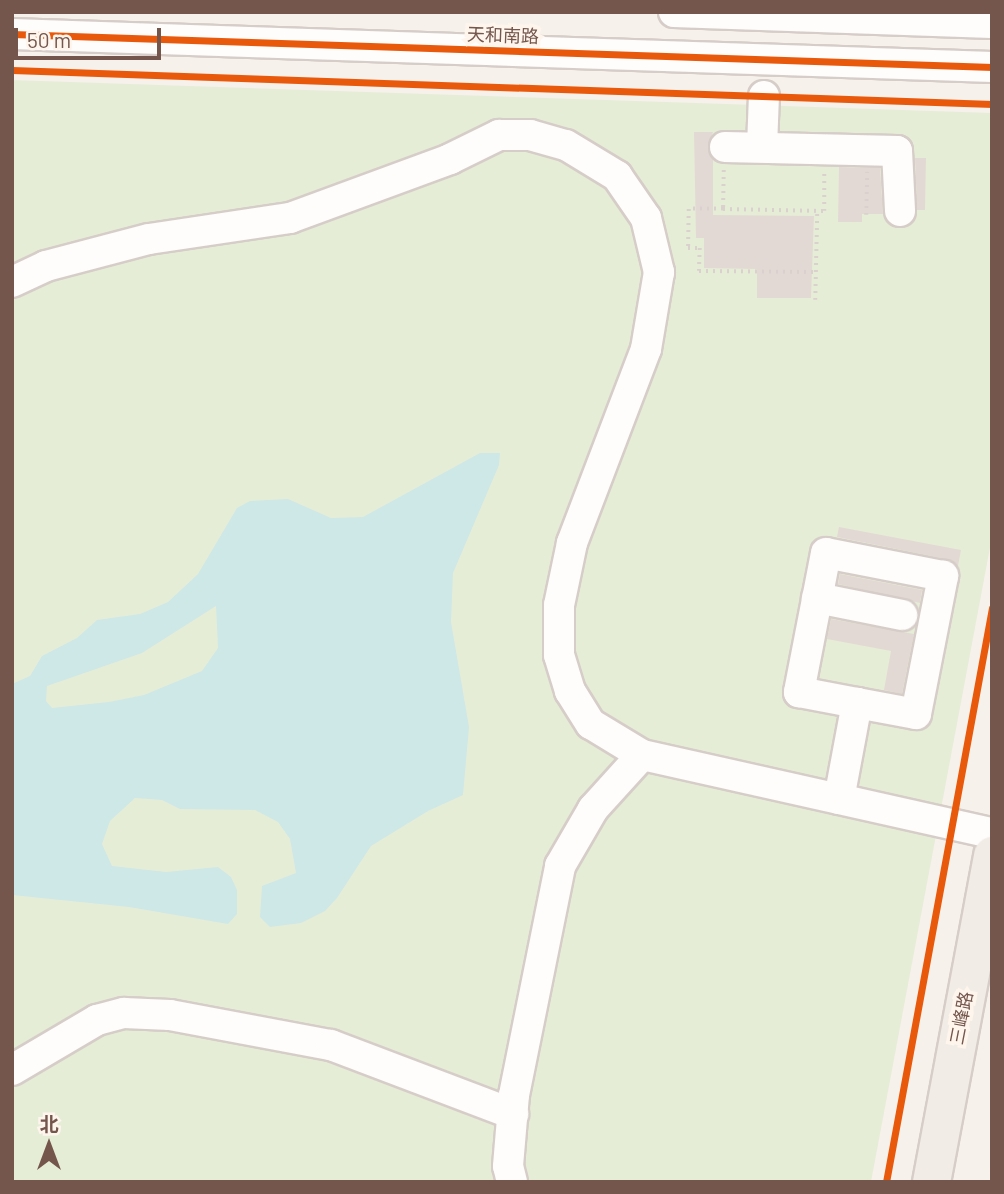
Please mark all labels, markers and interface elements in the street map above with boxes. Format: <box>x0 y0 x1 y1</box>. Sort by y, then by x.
scale bar <box>18 14 164 58</box>
street label: 天和南路 <box>467 23 539 47</box>
text: 50 m <box>27 27 71 52</box>
street label: 三峰路 <box>945 989 977 1047</box>
north arrow <box>14 1110 84 1180</box>
text: 北 <box>39 1112 59 1135</box>

